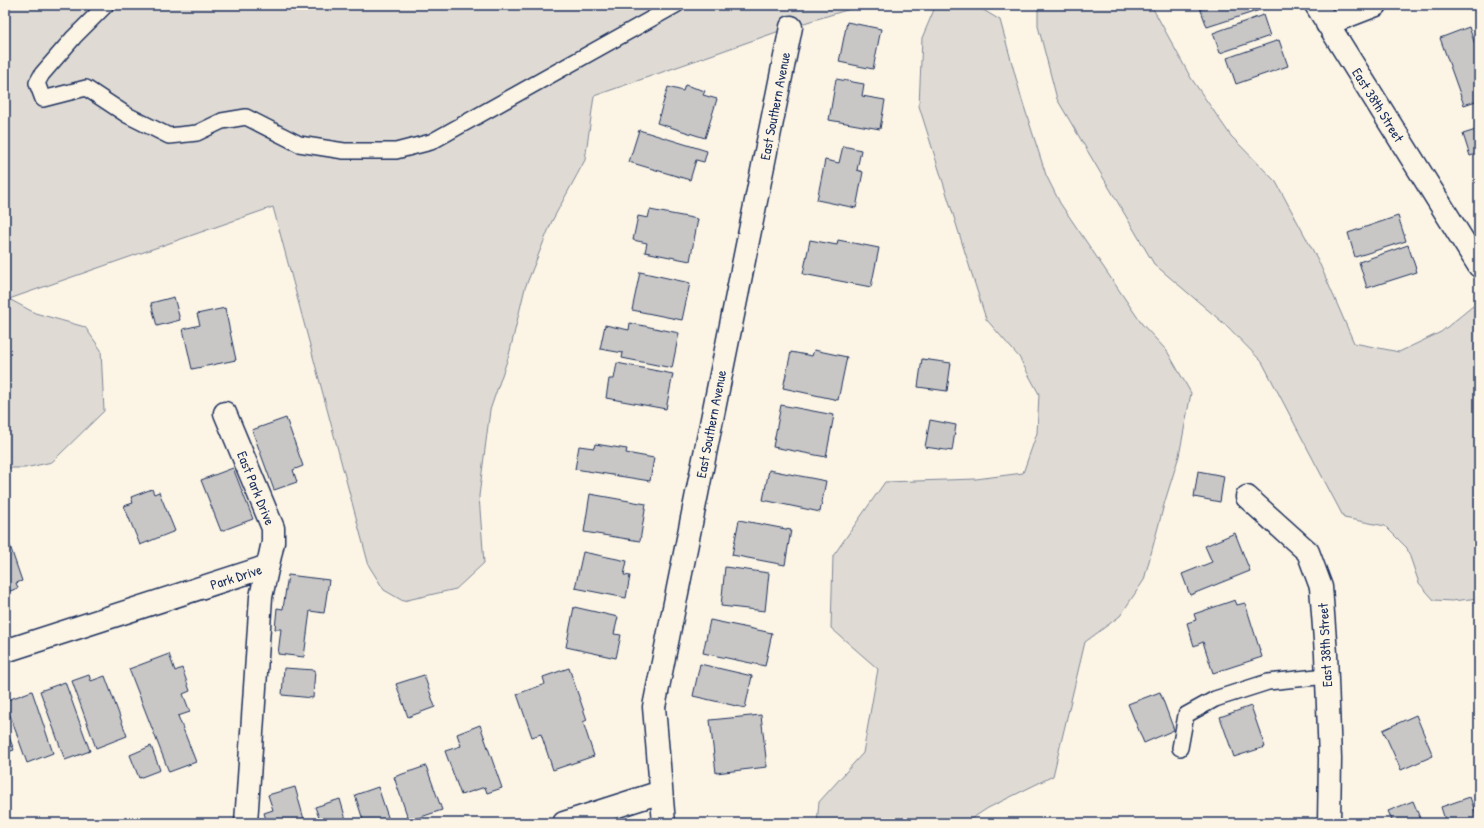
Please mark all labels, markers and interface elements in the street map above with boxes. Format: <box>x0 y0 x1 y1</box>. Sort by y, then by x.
street label: East Southern Avenue <box>755 50 794 161</box>
street label: East 38th Street <box>1348 64 1409 146</box>
street label: East Southern Avenue <box>691 368 730 479</box>
street label: East Park Drive <box>233 448 280 528</box>
street label: Park Drive <box>208 559 264 594</box>
street label: East 38th Street <box>1313 602 1336 687</box>

